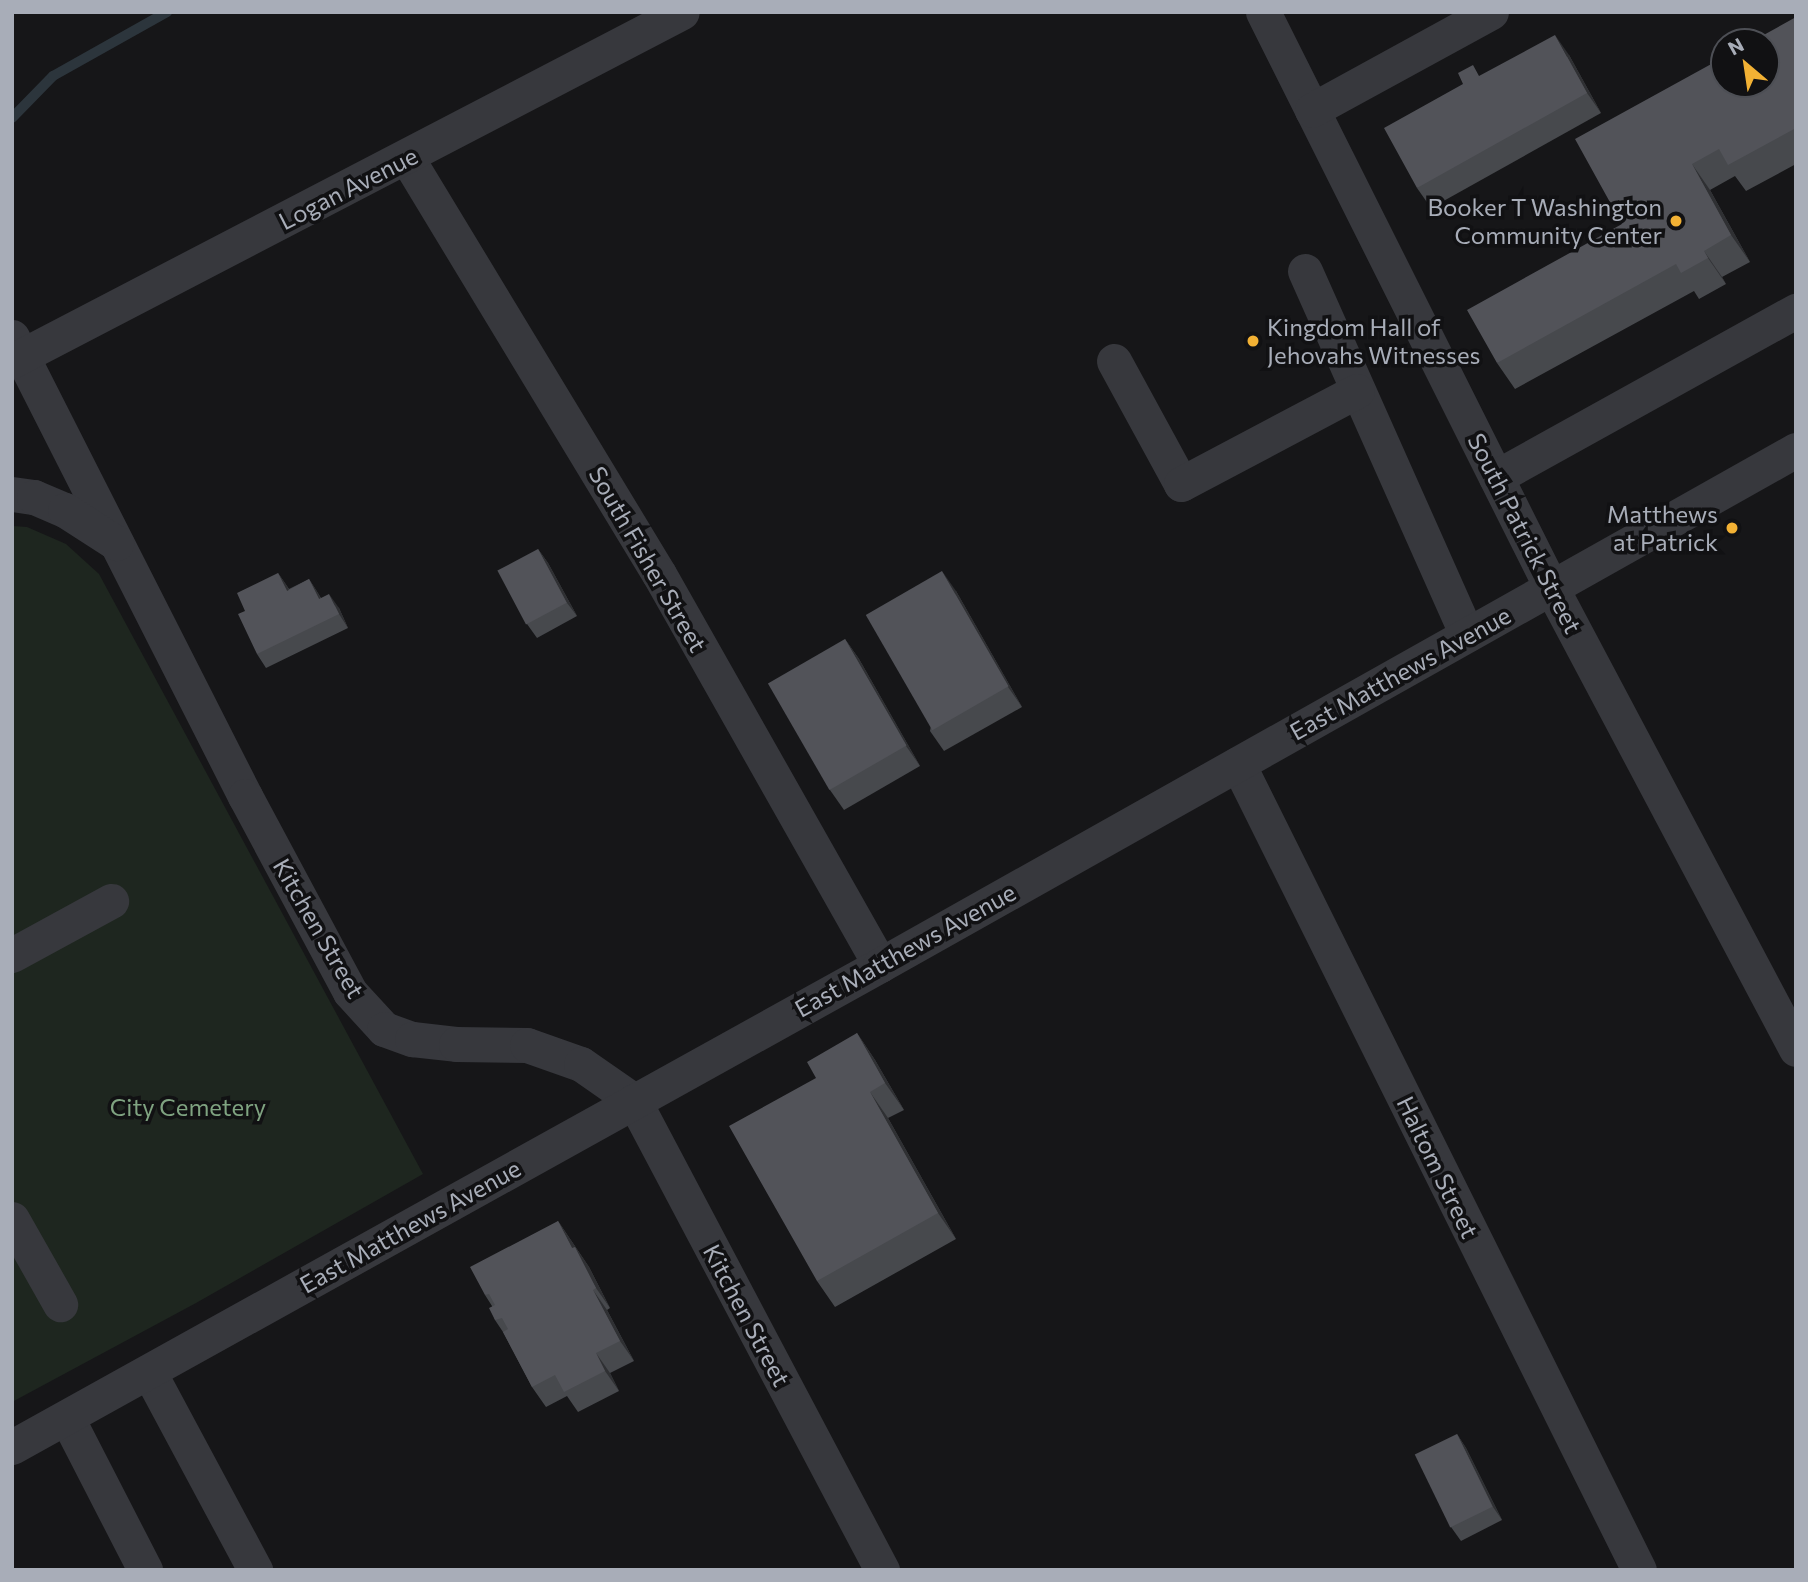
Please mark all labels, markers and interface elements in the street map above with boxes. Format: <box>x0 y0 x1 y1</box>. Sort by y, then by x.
north arrow <box>1710 28 1780 98</box>
text: N <box>1724 32 1747 59</box>
street label: Logan Avenue <box>274 141 422 235</box>
place label: Booker T Washington Community Center <box>1427 193 1662 249</box>
marker: Booker T Washington Community Center <box>1668 213 1684 229</box>
place label: Kingdom Hall of Jehovahs Witnesses <box>1267 313 1480 369</box>
marker: Kingdom Hall of Jehovahs Witnesses <box>1245 333 1261 349</box>
street label: South Patrick Street <box>1462 428 1588 638</box>
street label: South Fisher Street <box>583 461 713 657</box>
place label: Matthews at Patrick <box>1607 500 1718 556</box>
marker: Matthews at Patrick <box>1724 520 1740 536</box>
street label: East Matthews Avenue <box>1285 600 1515 746</box>
street label: Kitchen Street <box>267 853 371 1003</box>
street label: East Matthews Avenue <box>790 877 1020 1023</box>
street label: Haltom Street <box>1391 1091 1485 1243</box>
park label: City Cemetery <box>110 1093 266 1121</box>
street label: East Matthews Avenue <box>295 1153 525 1299</box>
street label: Kitchen Street <box>698 1239 796 1391</box>

